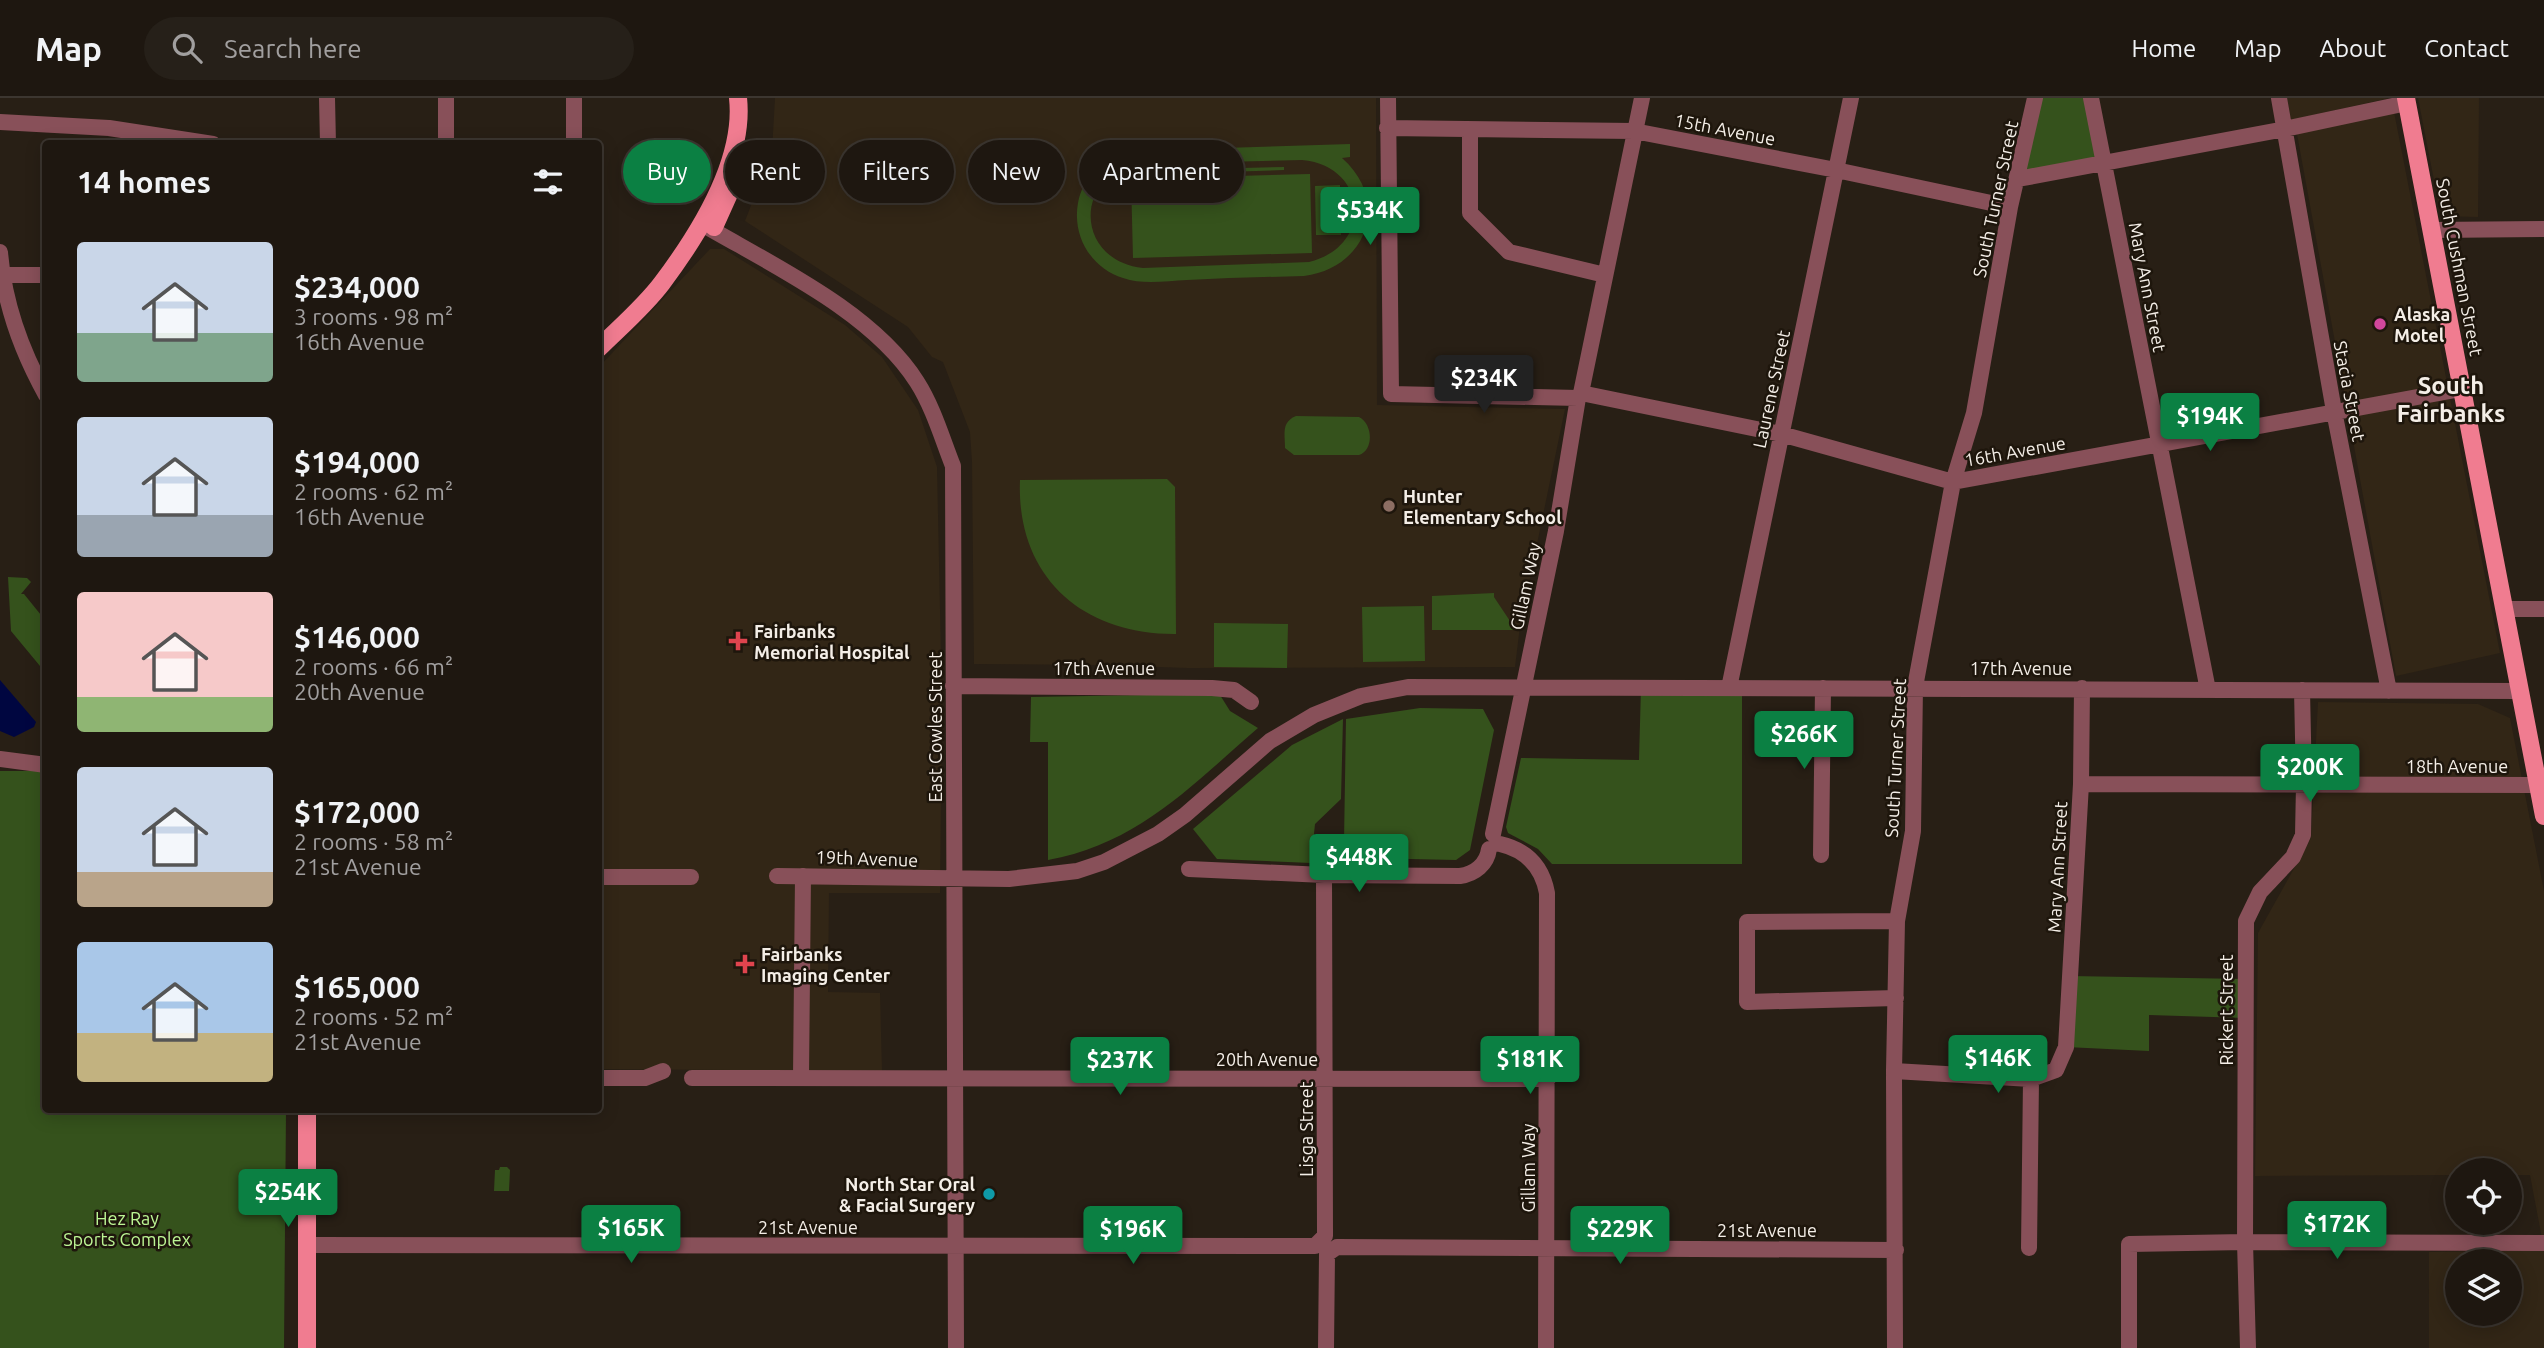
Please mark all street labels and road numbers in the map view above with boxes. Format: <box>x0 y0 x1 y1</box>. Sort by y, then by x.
street label: 15th Avenue <box>1673 109 1777 149</box>
street label: South Turner Street <box>1969 119 2021 279</box>
street label: South Cushman Street <box>2433 177 2487 357</box>
street label: Mary Ann Street <box>2126 221 2170 353</box>
street label: Laurene Street <box>1749 328 1793 450</box>
street label: Stacia Street <box>2330 339 2370 443</box>
street label: 16th Avenue <box>1963 432 2067 470</box>
street label: Gillam Way <box>1506 540 1544 632</box>
street label: East Cowles Street <box>925 652 945 802</box>
street label: 17th Avenue <box>1053 658 1155 678</box>
street label: 17th Avenue <box>1970 658 2072 678</box>
street label: South Turner Street <box>1881 678 1909 838</box>
street label: 18th Avenue <box>2406 756 2508 776</box>
street label: Mary Ann Street <box>2044 801 2070 933</box>
street label: 19th Avenue <box>815 846 919 870</box>
street label: Rickert Street <box>2216 955 2236 1065</box>
street label: 20th Avenue <box>1216 1049 1318 1069</box>
street label: Lisga Street <box>1296 1081 1316 1177</box>
street label: Gillam Way <box>1518 1123 1538 1212</box>
street label: 21st Avenue <box>758 1217 858 1237</box>
street label: 21st Avenue <box>1717 1220 1817 1240</box>

